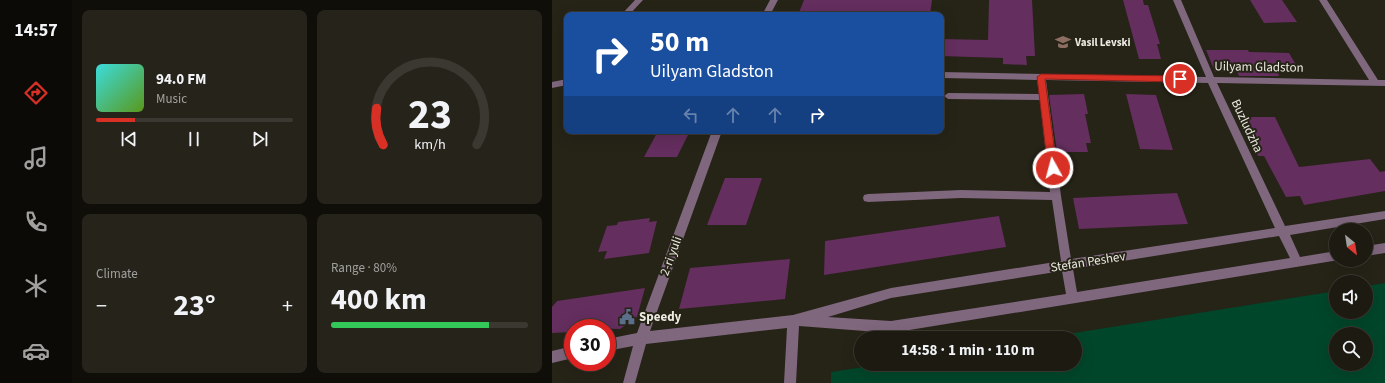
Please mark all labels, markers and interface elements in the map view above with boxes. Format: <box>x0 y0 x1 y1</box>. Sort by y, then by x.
text: 14:57 <box>14 18 58 43</box>
text: 50 m <box>650 22 709 62</box>
icon: right <box>584 28 636 80</box>
school or university icon: Vasil Levski <box>1054 33 1072 51</box>
place label: Vasil Levski <box>1074 35 1131 50</box>
street label: Uilyam Gladston <box>1214 57 1304 77</box>
text: Uilyam Gladston <box>650 59 774 84</box>
pin <box>1163 62 1197 96</box>
icon: arrive <box>1169 68 1191 90</box>
text: 94.0 FM <box>156 69 207 90</box>
icon: directions <box>22 79 50 107</box>
text: 23 <box>408 85 451 145</box>
text: Music <box>156 90 187 108</box>
street label: Buzludzha <box>1227 96 1267 156</box>
icon: left <box>680 104 702 126</box>
icon: ahead <box>722 104 744 126</box>
icon: ahead <box>764 104 786 126</box>
icon: right <box>806 104 828 126</box>
icon: previous <box>118 128 140 150</box>
icon: pause <box>183 128 205 150</box>
icon: next <box>249 128 271 150</box>
text: km/h <box>414 134 445 155</box>
icon: music <box>22 144 50 172</box>
position arrow <box>1032 147 1074 189</box>
icon: phone <box>22 208 50 236</box>
north arrow <box>1329 223 1373 267</box>
map controls <box>1329 223 1373 371</box>
street label: 2-ri yuli <box>656 234 686 278</box>
street label: Stefan Peshev <box>1049 247 1127 277</box>
text: Range · 80% <box>331 259 397 277</box>
text: Climate <box>96 265 138 283</box>
icon: climate <box>22 272 50 300</box>
button: sound <box>1329 275 1373 319</box>
text: 400 km <box>331 278 427 321</box>
text: 23° <box>173 284 216 327</box>
text: − <box>96 290 107 322</box>
text: + <box>282 290 293 322</box>
public building icon: Speedy <box>618 308 636 326</box>
place label: Speedy <box>639 308 682 326</box>
speed limit sign: 30 <box>564 319 616 371</box>
button: search <box>1329 327 1373 371</box>
icon: car <box>22 337 50 365</box>
text: 14:58 · 1 min · 110 m <box>901 340 1035 361</box>

